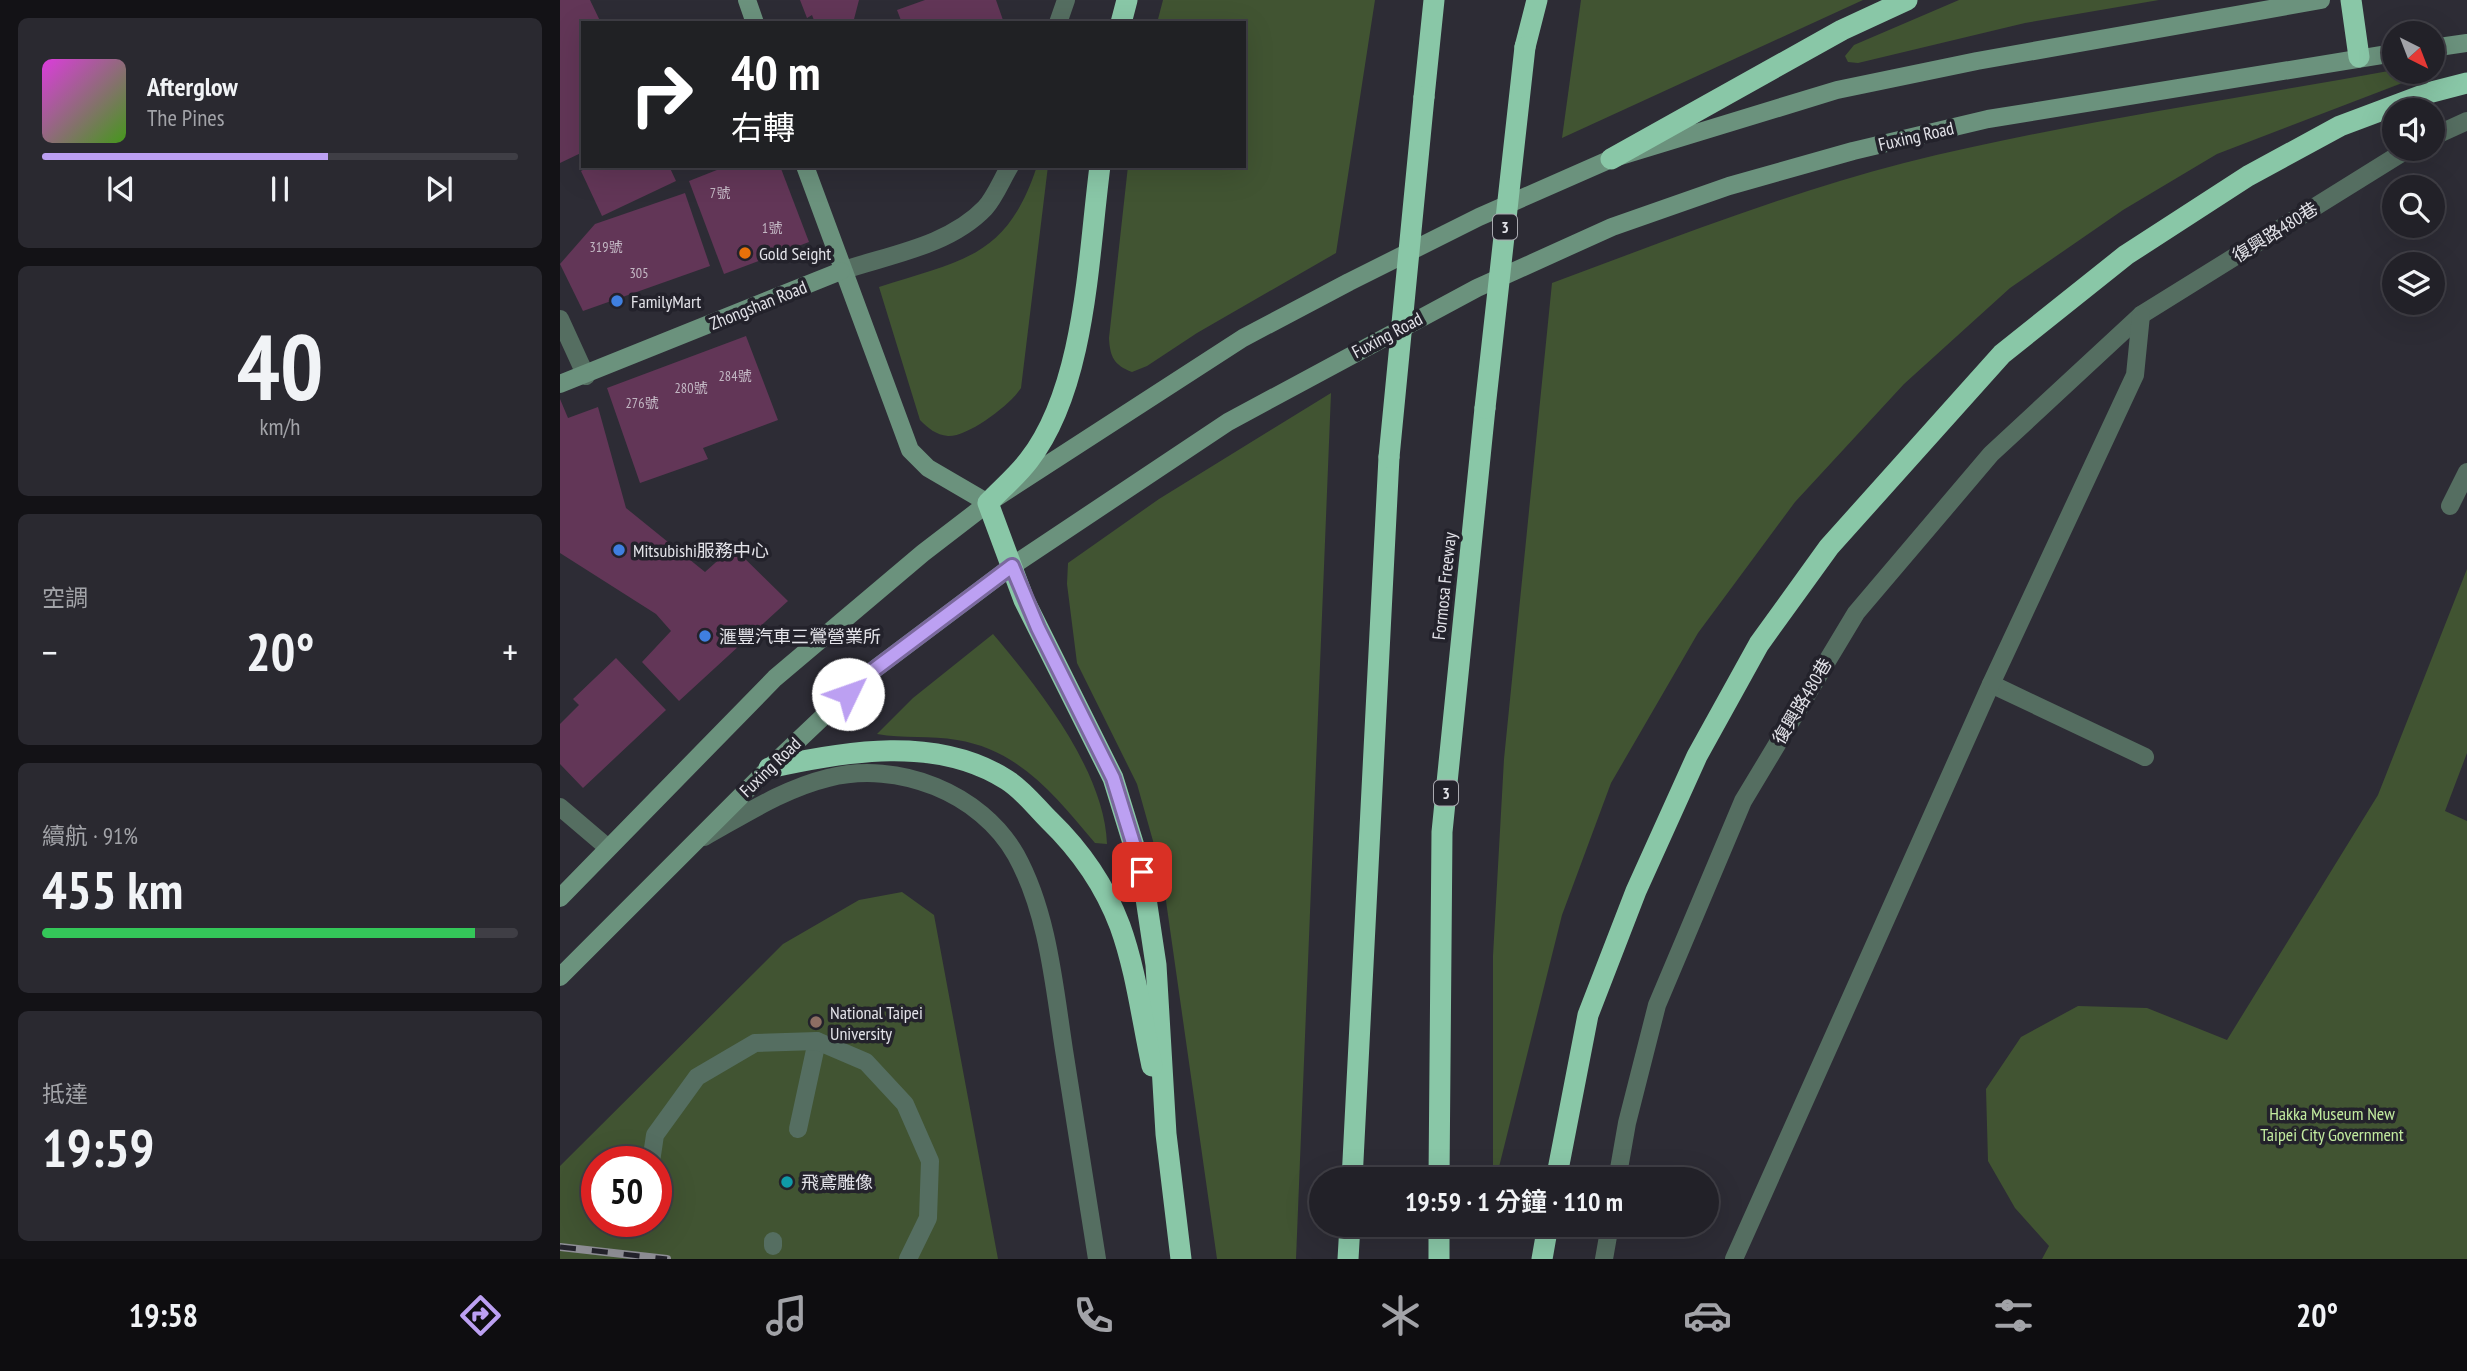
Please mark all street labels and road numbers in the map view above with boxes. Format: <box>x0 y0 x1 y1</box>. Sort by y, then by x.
street label: Fuxing Road <box>1876 116 1956 156</box>
street label: 復興路480巷 <box>2228 197 2322 267</box>
road number: 3 <box>1493 215 1517 240</box>
street label: Zhongshan Road <box>706 275 810 335</box>
street label: Fuxing Road <box>1348 307 1426 363</box>
street label: Formosa Freeway <box>1427 531 1461 641</box>
street label: 復興路480巷 <box>1767 654 1837 748</box>
street label: Fuxing Road <box>734 732 806 802</box>
road number: 3 <box>1434 780 1458 806</box>

